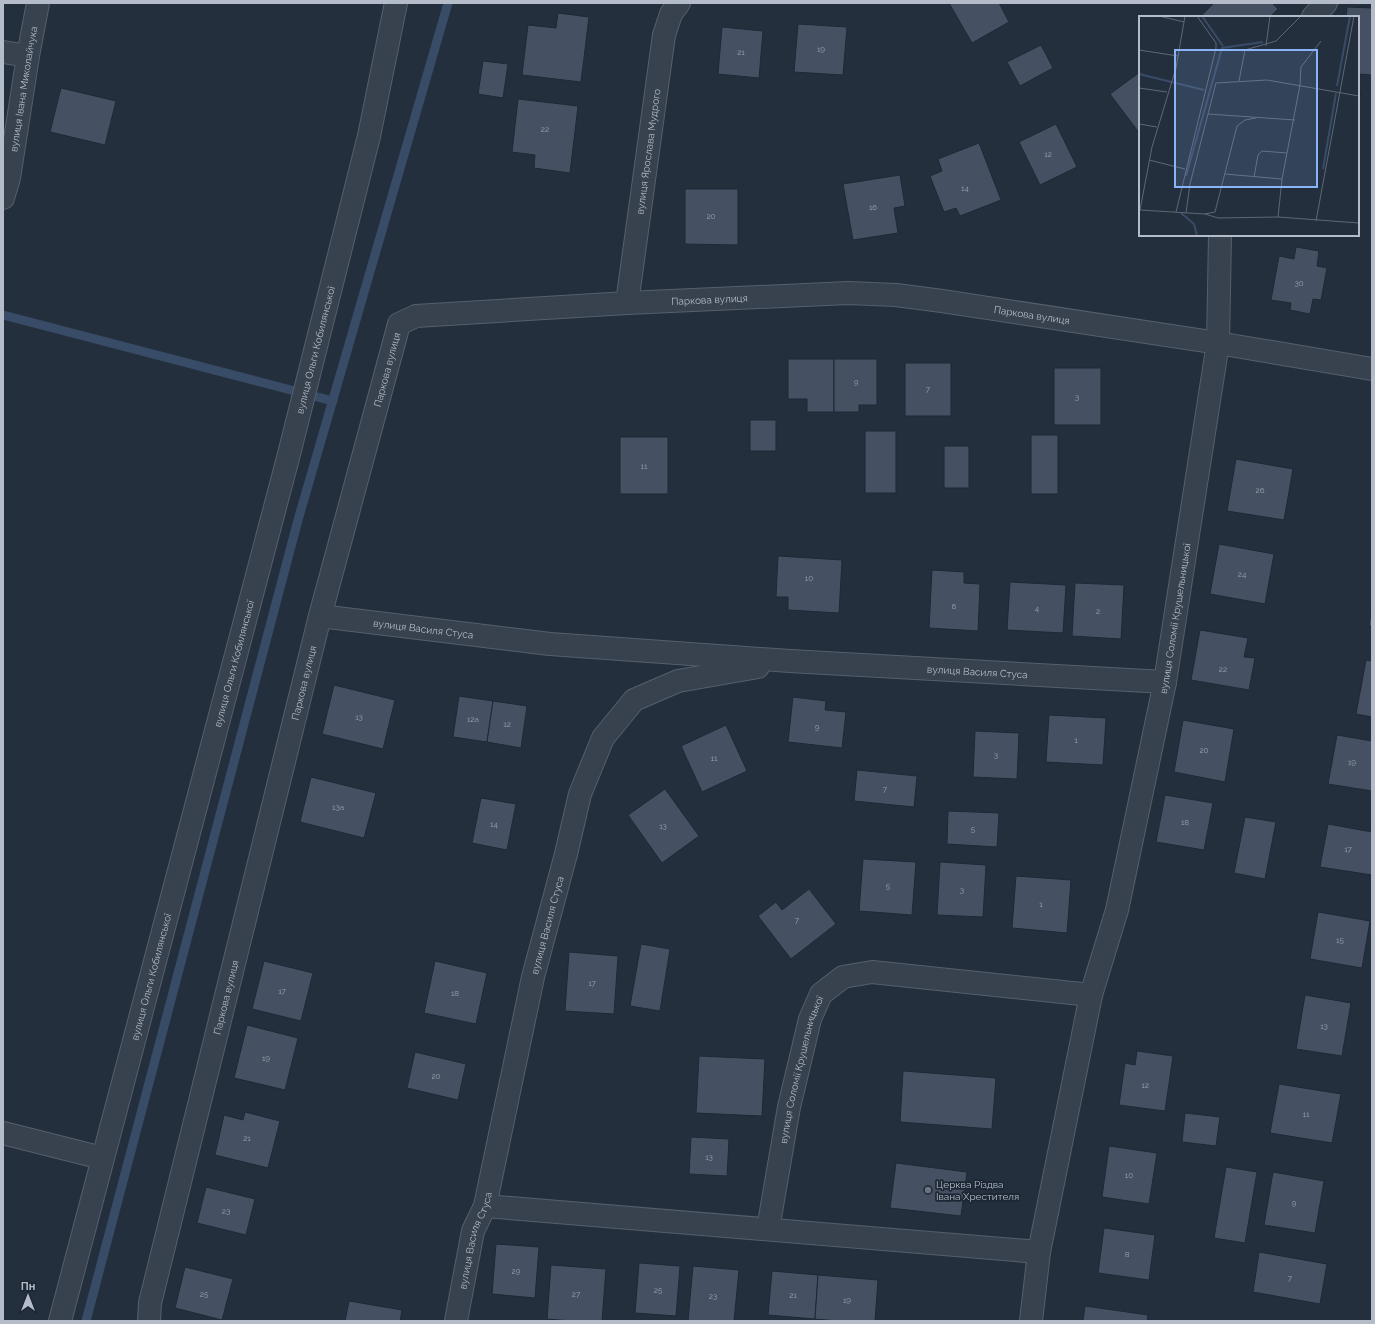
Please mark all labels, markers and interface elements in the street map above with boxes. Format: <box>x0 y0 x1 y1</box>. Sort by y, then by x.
inset map <box>1139 16 1359 236</box>
street label: вулиця Івана Миколайчука <box>8 25 39 153</box>
house number: 19 <box>817 44 825 54</box>
house number: 21 <box>737 47 745 57</box>
street label: вулиця Ярослава Мудрого <box>634 88 662 215</box>
house number: 22 <box>541 124 549 134</box>
house number: 12 <box>1044 149 1052 159</box>
house number: 14 <box>961 183 970 193</box>
house number: 16 <box>869 202 877 212</box>
house number: 20 <box>706 211 716 221</box>
house number: 30 <box>1294 278 1304 288</box>
street label: вулиця Ольги Кобилянської <box>294 284 337 415</box>
street label: Паркова вулиця <box>671 292 748 306</box>
street label: Паркова вулиця <box>993 303 1070 326</box>
street label: Паркова вулиця <box>371 331 402 408</box>
house number: 9 <box>854 377 859 387</box>
house number: 7 <box>926 384 931 394</box>
house number: 3 <box>1075 392 1079 402</box>
house number: 11 <box>641 461 648 471</box>
house number: 26 <box>1256 485 1265 495</box>
street label: вулиця Соломії Крушельницької <box>1157 541 1192 695</box>
house number: 24 <box>1238 569 1247 579</box>
house number: 10 <box>805 573 813 583</box>
street label: вулиця Ольги Кобилянської <box>212 598 256 728</box>
house number: 6 <box>952 601 957 611</box>
house number: 4 <box>1035 603 1040 613</box>
house number: 2 <box>1096 606 1100 616</box>
street label: вулиця Василя Стуса <box>373 617 474 640</box>
street label: Паркова вулиця <box>289 644 318 721</box>
street label: вулиця Василя Стуса <box>927 663 1028 680</box>
house number: 22 <box>1219 664 1227 674</box>
house number: 13 <box>355 712 363 722</box>
house number: 12а <box>467 714 479 724</box>
house number: 12 <box>503 719 511 729</box>
house number: 9 <box>815 722 820 732</box>
house number: 1 <box>1074 735 1078 745</box>
house number: 20 <box>1199 745 1209 755</box>
house number: 3 <box>994 750 998 760</box>
house number: 11 <box>711 753 718 763</box>
house number: 19 <box>1348 757 1356 767</box>
house number: 7 <box>883 784 888 794</box>
house number: 13а <box>332 802 344 812</box>
house number: 18 <box>1181 817 1189 827</box>
house number: 14 <box>490 819 499 829</box>
house number: 13 <box>659 821 667 831</box>
house number: 5 <box>971 824 976 834</box>
house number: 17 <box>1344 844 1353 854</box>
street label: вулиця Василя Стуса <box>529 875 565 975</box>
house number: 5 <box>886 881 891 891</box>
house number: 3 <box>960 885 964 895</box>
house number: 1 <box>1039 899 1043 909</box>
street label: вулиця Ольги Кобилянської <box>129 911 173 1041</box>
house number: 7 <box>795 915 800 925</box>
house number: 15 <box>1336 935 1345 945</box>
street label: Паркова вулиця <box>211 959 240 1036</box>
house number: 17 <box>588 978 597 988</box>
house number: 17 <box>278 986 287 996</box>
house number: 18 <box>451 988 459 998</box>
street label: вулиця Соломії Крушельницької <box>777 993 825 1144</box>
house number: 13 <box>1320 1021 1328 1031</box>
house number: 19 <box>262 1053 270 1063</box>
house number: 20 <box>431 1071 441 1081</box>
house number: 12 <box>1141 1080 1149 1090</box>
house number: 11 <box>1303 1109 1310 1119</box>
house number: 21 <box>243 1133 251 1143</box>
house number: 13 <box>705 1152 713 1162</box>
house number: 10 <box>1125 1170 1133 1180</box>
place label: Церква Різдва Івана Хрестителя <box>936 1179 1019 1202</box>
marker: Церква Різдва Івана Хрестителя <box>923 1185 933 1195</box>
street label: вулиця Василя Стуса <box>457 1191 493 1290</box>
house number: 9 <box>1292 1198 1297 1208</box>
house number: 23 <box>222 1206 230 1216</box>
house number: 8 <box>1125 1249 1130 1259</box>
house number: 29 <box>512 1266 521 1276</box>
house number: 7 <box>1288 1273 1293 1283</box>
north arrow <box>8 1276 48 1316</box>
text: Пн <box>21 1280 35 1293</box>
house number: 25 <box>654 1285 663 1295</box>
house number: 25 <box>200 1289 209 1299</box>
house number: 27 <box>572 1289 581 1299</box>
house number: 21 <box>789 1290 797 1300</box>
house number: 23 <box>709 1291 717 1301</box>
house number: 19 <box>843 1295 851 1305</box>

